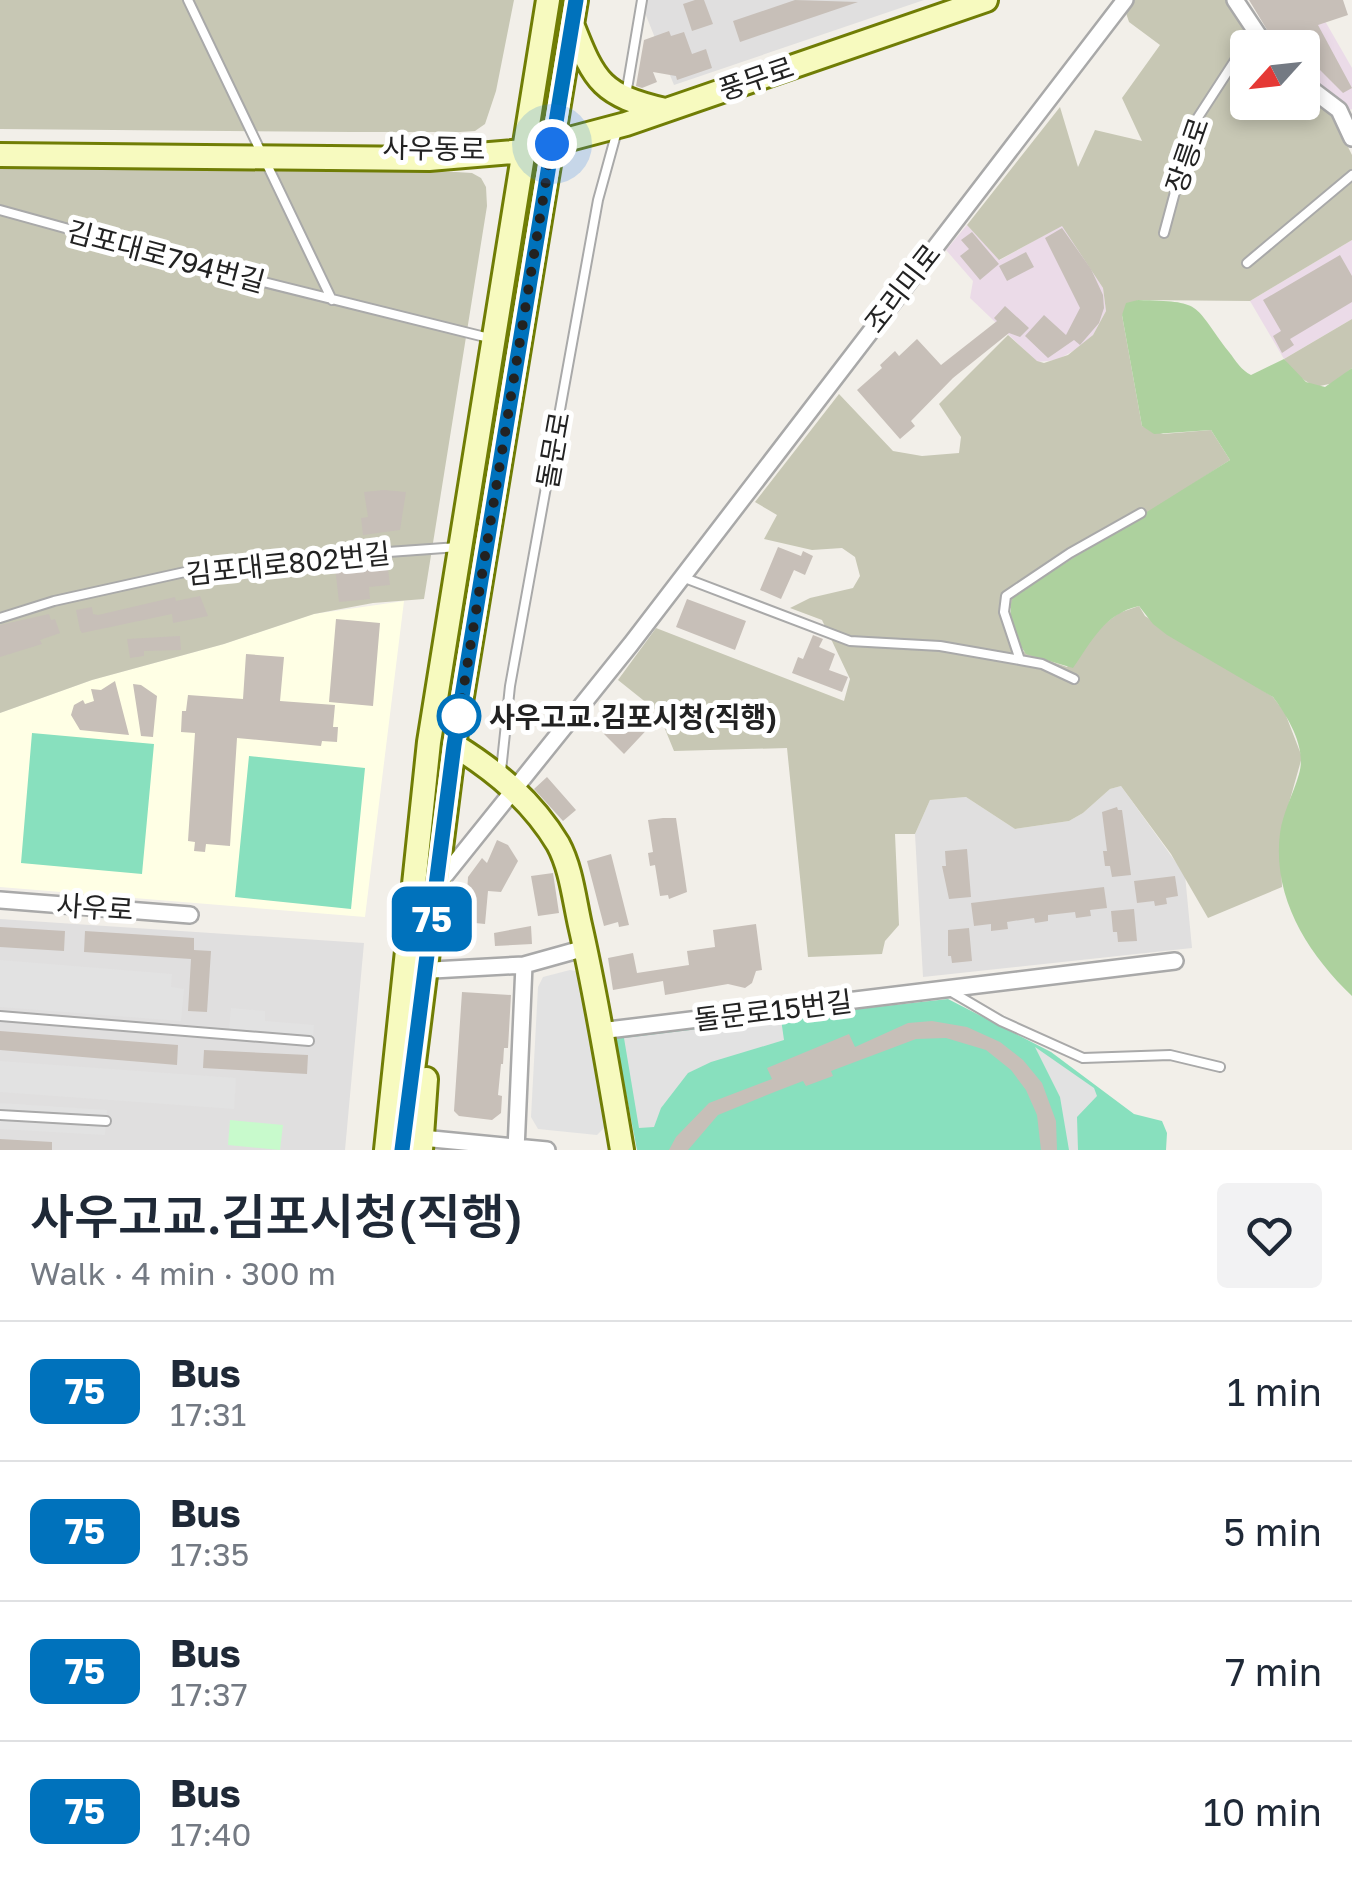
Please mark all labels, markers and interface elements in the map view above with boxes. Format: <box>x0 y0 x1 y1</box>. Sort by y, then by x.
north arrow <box>1230 30 1320 120</box>
map controls <box>1230 30 1320 120</box>
street label: 풍무로 <box>714 50 798 106</box>
street label: 장릉로 <box>1159 113 1215 197</box>
your location <box>527 119 577 169</box>
street label: 사우동로 <box>382 131 486 165</box>
street label: 김포대로794번길 <box>63 214 269 298</box>
street label: 조리미로 <box>857 237 947 339</box>
street label: 돌문로 <box>530 409 576 491</box>
street label: 김포대로802번길 <box>184 536 392 590</box>
marker: 사우고교.김포시청(직행) <box>438 695 480 737</box>
place label: 사우고교.김포시청(직행) <box>489 700 777 733</box>
line badge: 75 <box>387 886 477 952</box>
street label: 사우로 <box>55 888 135 926</box>
text: 75 <box>412 898 452 940</box>
street label: 돌문로15번길 <box>692 984 854 1036</box>
button: heart <box>1217 1183 1322 1288</box>
text: 사우고교.김포시청(직행) <box>30 1187 523 1245</box>
text: Walk · 4 min · 300 m <box>30 1254 336 1292</box>
text: Bus <box>170 1350 241 1395</box>
text: 1 min <box>1227 1369 1322 1414</box>
text: 75 <box>65 1370 105 1412</box>
text: 17:31 <box>170 1395 246 1433</box>
text: Bus <box>170 1490 241 1535</box>
text: 5 min <box>1223 1509 1322 1554</box>
text: 75 <box>65 1510 105 1552</box>
text: 17:35 <box>170 1535 249 1573</box>
text: Bus <box>170 1630 241 1675</box>
text: 7 min <box>1225 1649 1322 1694</box>
text: 75 <box>65 1650 105 1692</box>
text: 17:37 <box>170 1675 248 1713</box>
text: Bus <box>170 1770 241 1815</box>
text: 10 min <box>1203 1789 1322 1834</box>
text: 75 <box>65 1790 105 1832</box>
text: 17:40 <box>170 1815 251 1853</box>

